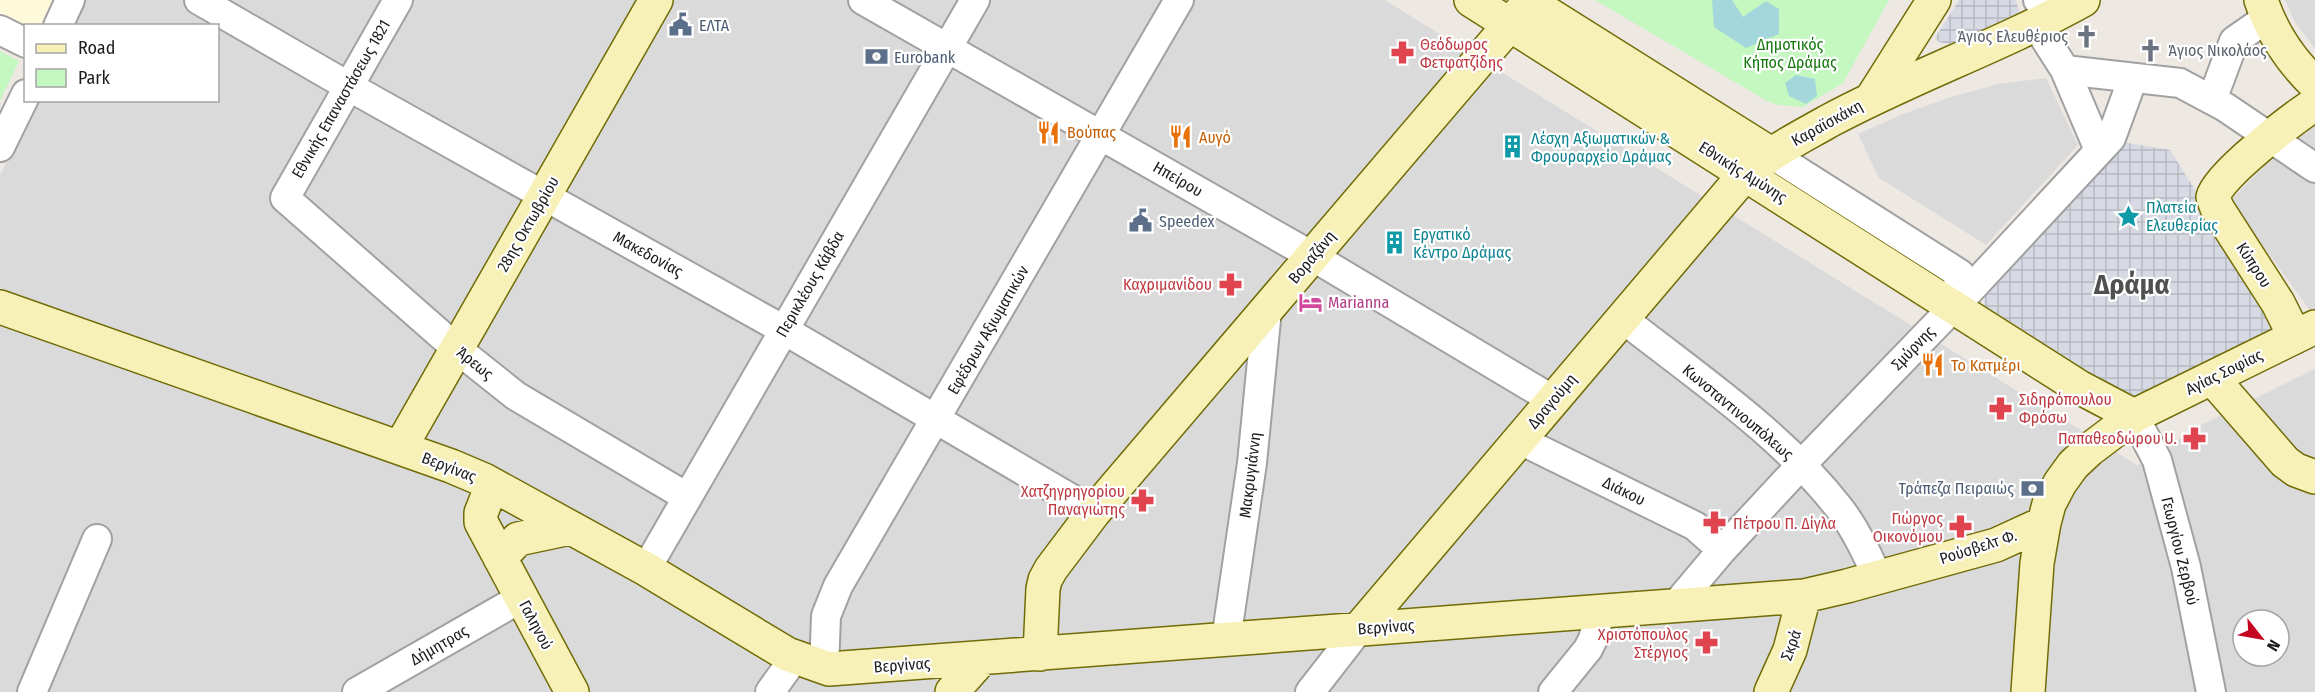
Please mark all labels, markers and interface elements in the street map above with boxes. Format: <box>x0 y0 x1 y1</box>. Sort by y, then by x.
public building icon: ΕΛΤΑ <box>668 12 694 38</box>
street label: Εθνικής Επαναστάσεως 1821 <box>288 16 394 182</box>
place label: ΕΛΤΑ <box>699 16 730 35</box>
church icon: Άγιος Ελευθέριος <box>2073 23 2099 49</box>
legend <box>24 24 219 102</box>
place label: Άγιος Ελευθέριος <box>1957 27 2068 46</box>
place label: Θεόδωρος Φετφατζίδης <box>1420 35 1503 72</box>
park label: Δημοτικός Κήπος Δράμας <box>1743 35 1837 72</box>
text: Road <box>78 37 115 59</box>
church icon: Άγιος Νικολάος <box>2137 37 2163 63</box>
pharmacy icon: Θεόδωρος Φετφατζίδης <box>1389 40 1415 66</box>
place label: Άγιος Νικολάος <box>2168 41 2267 60</box>
bank icon: Eurobank <box>863 44 889 70</box>
place label: Eurobank <box>894 48 956 67</box>
text: Park <box>78 67 111 89</box>
street label: Καραϊσκάκη <box>1788 96 1866 150</box>
restaurant icon: Βούπας <box>1036 119 1062 145</box>
place label: Βούπας <box>1067 123 1116 142</box>
restaurant icon: Αυγό <box>1168 124 1194 150</box>
place label: Αυγό <box>1199 128 1231 147</box>
place label: Λέσχη Αξιωματικών & Φρουραρχείο Δράμας <box>1531 129 1672 166</box>
building icon: Λέσχη Αξιωματικών & Φρουραρχείο Δράμας <box>1500 134 1526 160</box>
street label: Εθνικής Αμύνης <box>1695 137 1791 207</box>
street label: Ηπείρου <box>1150 157 1206 201</box>
street label: 28ης Οκτωβρίου <box>493 173 563 275</box>
place label: Πλατεία Ελευθερίας <box>2146 198 2218 235</box>
place icon: Πλατεία Ελευθερίας <box>2115 203 2141 229</box>
public building icon: Speedex <box>1128 208 1154 234</box>
place label: Speedex <box>1159 212 1215 231</box>
place label: Εργατικό Κέντρο Δράμας <box>1413 225 1511 262</box>
street label: Μακεδονίας <box>610 227 686 281</box>
street label: Περικλέους Κάβδα <box>772 227 848 341</box>
street label: Βοραζάνη <box>1284 227 1340 287</box>
building icon: Εργατικό Κέντρο Δράμας <box>1382 230 1408 256</box>
street label: Κύπρου <box>2232 239 2276 291</box>
street label: Εφέδρων Αξιωματικών <box>943 262 1033 398</box>
district label: Δράμα <box>2093 268 2170 301</box>
pharmacy icon: Καχριμανίδου <box>1217 271 1243 297</box>
place label: Καχριμανίδου <box>1123 275 1212 294</box>
hotel icon: Marianna <box>1297 289 1323 315</box>
place label: Marianna <box>1328 293 1390 312</box>
street label: Σμύρνης <box>1887 322 1939 374</box>
street label: Άρεως <box>453 342 497 384</box>
street label: Αγίας Σοφίας <box>2182 345 2266 399</box>
restaurant icon: Το Κατμέρι <box>1920 352 1946 378</box>
place label: Το Κατμέρι <box>1951 356 2020 375</box>
street label: Κωνσταντινουπόλεως <box>1679 360 1797 464</box>
street label: Δραγούμη <box>1523 370 1581 432</box>
place label: Σιδηρόπουλου Φρόσω <box>2019 390 2112 427</box>
pharmacy icon: Σιδηρόπουλου Φρόσω <box>1988 395 2014 421</box>
pharmacy icon: Παπαθεοδώρου U. <box>2182 425 2208 451</box>
place label: Παπαθεοδώρου U. <box>2058 429 2177 448</box>
street label: Μακρυγιάννη <box>1235 431 1265 519</box>
street label: Βεργίνας <box>419 448 479 486</box>
street label: Διάκου <box>1599 473 1649 509</box>
bank icon: Τράπεζα Πειραιώς <box>2019 475 2045 501</box>
place label: Τράπεζα Πειραιώς <box>1899 479 2014 498</box>
place label: Χατζηγρηγορίου Παναγιώτης <box>1021 482 1125 519</box>
pharmacy icon: Χατζηγρηγορίου Παναγιώτης <box>1130 487 1156 513</box>
street label: Γεωργίου Ζερβού <box>2157 495 2203 607</box>
place label: Γιώργος Οικονόμου <box>1873 509 1943 546</box>
pharmacy icon: Πέτρου Π. Δίγλα <box>1702 510 1728 536</box>
place label: Πέτρου Π. Δίγλα <box>1733 514 1836 533</box>
pharmacy icon: Γιώργος Οικονόμου <box>1948 514 1974 540</box>
street label: Ρούσβελτ Φ. <box>1937 526 2019 568</box>
street label: Γαληνού <box>515 597 557 653</box>
north arrow <box>2231 608 2291 668</box>
street label: Βεργίνας <box>1357 616 1415 638</box>
street label: Δήμητρας <box>407 621 472 669</box>
place label: Χριστόπουλος Στέργιος <box>1598 625 1688 662</box>
street label: Σκρά <box>1777 627 1805 663</box>
pharmacy icon: Χριστόπουλος Στέργιος <box>1693 630 1719 656</box>
text: N <box>2263 636 2284 654</box>
street label: Βεργίνας <box>873 654 931 676</box>

